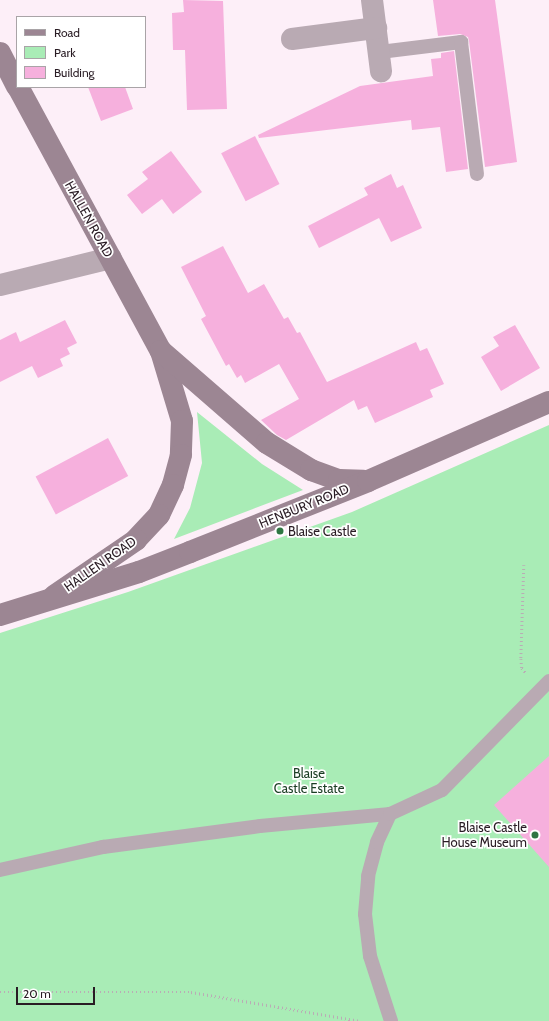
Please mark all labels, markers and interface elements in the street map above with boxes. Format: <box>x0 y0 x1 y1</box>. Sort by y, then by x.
legend <box>16 16 146 88</box>
text: Road <box>54 25 80 40</box>
text: Park <box>54 45 76 60</box>
text: Building <box>54 65 95 80</box>
street label: HALLEN ROAD <box>62 178 116 260</box>
street label: HENBURY ROAD <box>257 481 351 531</box>
place label: Blaise Castle <box>288 523 356 539</box>
marker: Blaise Castle <box>275 526 285 536</box>
street label: HALLEN ROAD <box>61 533 139 595</box>
park label: Blaise Castle Estate <box>274 766 344 797</box>
place label: Blaise Castle House Museum <box>442 820 527 851</box>
marker: Blaise Castle House Museum <box>530 830 540 840</box>
scale bar <box>18 979 97 1005</box>
text: 20 m <box>23 986 51 1001</box>

